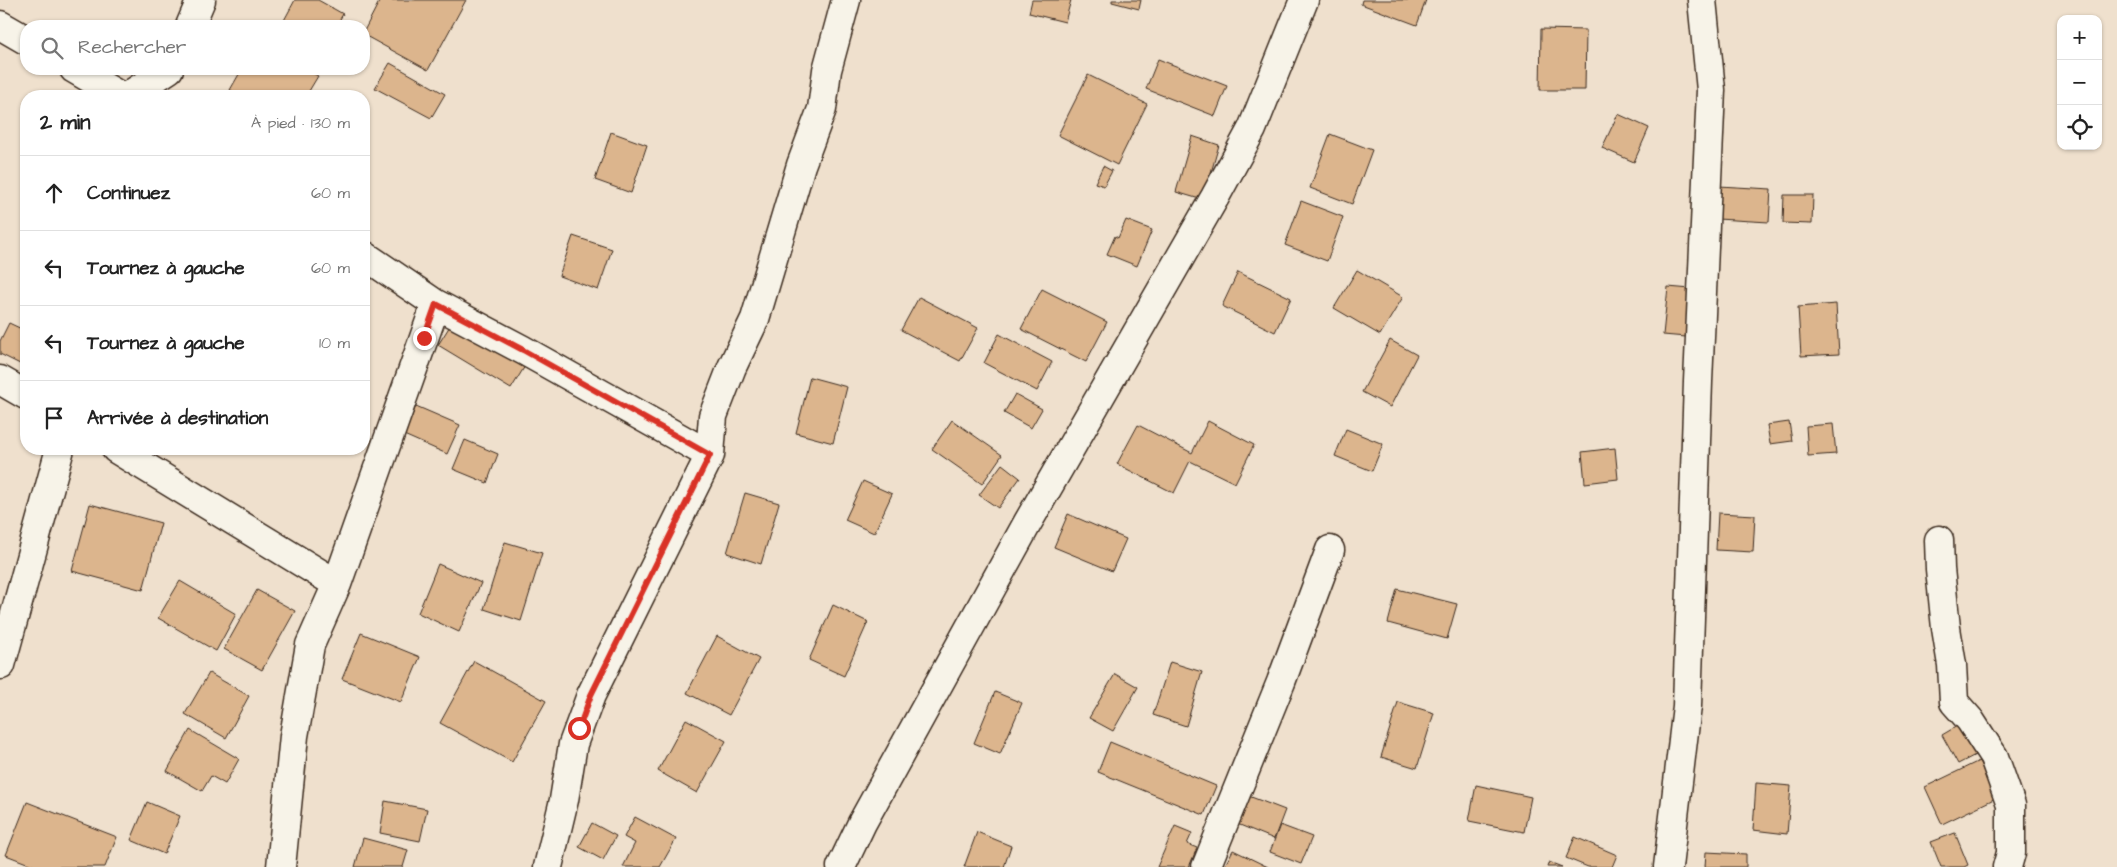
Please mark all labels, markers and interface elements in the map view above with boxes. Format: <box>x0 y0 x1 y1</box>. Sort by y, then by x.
map controls <box>2057 15 2102 150</box>
button: + <box>2057 15 2102 60</box>
search box <box>20 20 370 75</box>
icon: search <box>38 34 66 62</box>
text: Rechercher <box>78 34 186 61</box>
button: − <box>2057 60 2102 105</box>
button: locate <box>2057 105 2102 150</box>
text: 2 min <box>40 108 90 137</box>
text: À pied · 130 m <box>251 112 350 134</box>
icon: ahead <box>40 179 68 207</box>
text: Continuez <box>87 180 170 207</box>
text: 60 m <box>311 182 350 204</box>
icon: left <box>40 254 68 282</box>
text: Tournez à gauche <box>87 255 245 282</box>
text: 60 m <box>311 257 350 279</box>
route end <box>413 327 436 350</box>
icon: left <box>40 329 68 357</box>
text: Tournez à gauche <box>87 330 245 357</box>
text: 10 m <box>319 332 350 354</box>
icon: arrive <box>40 404 68 432</box>
text: Arrivée à destination <box>87 405 268 432</box>
route start <box>568 717 591 740</box>

